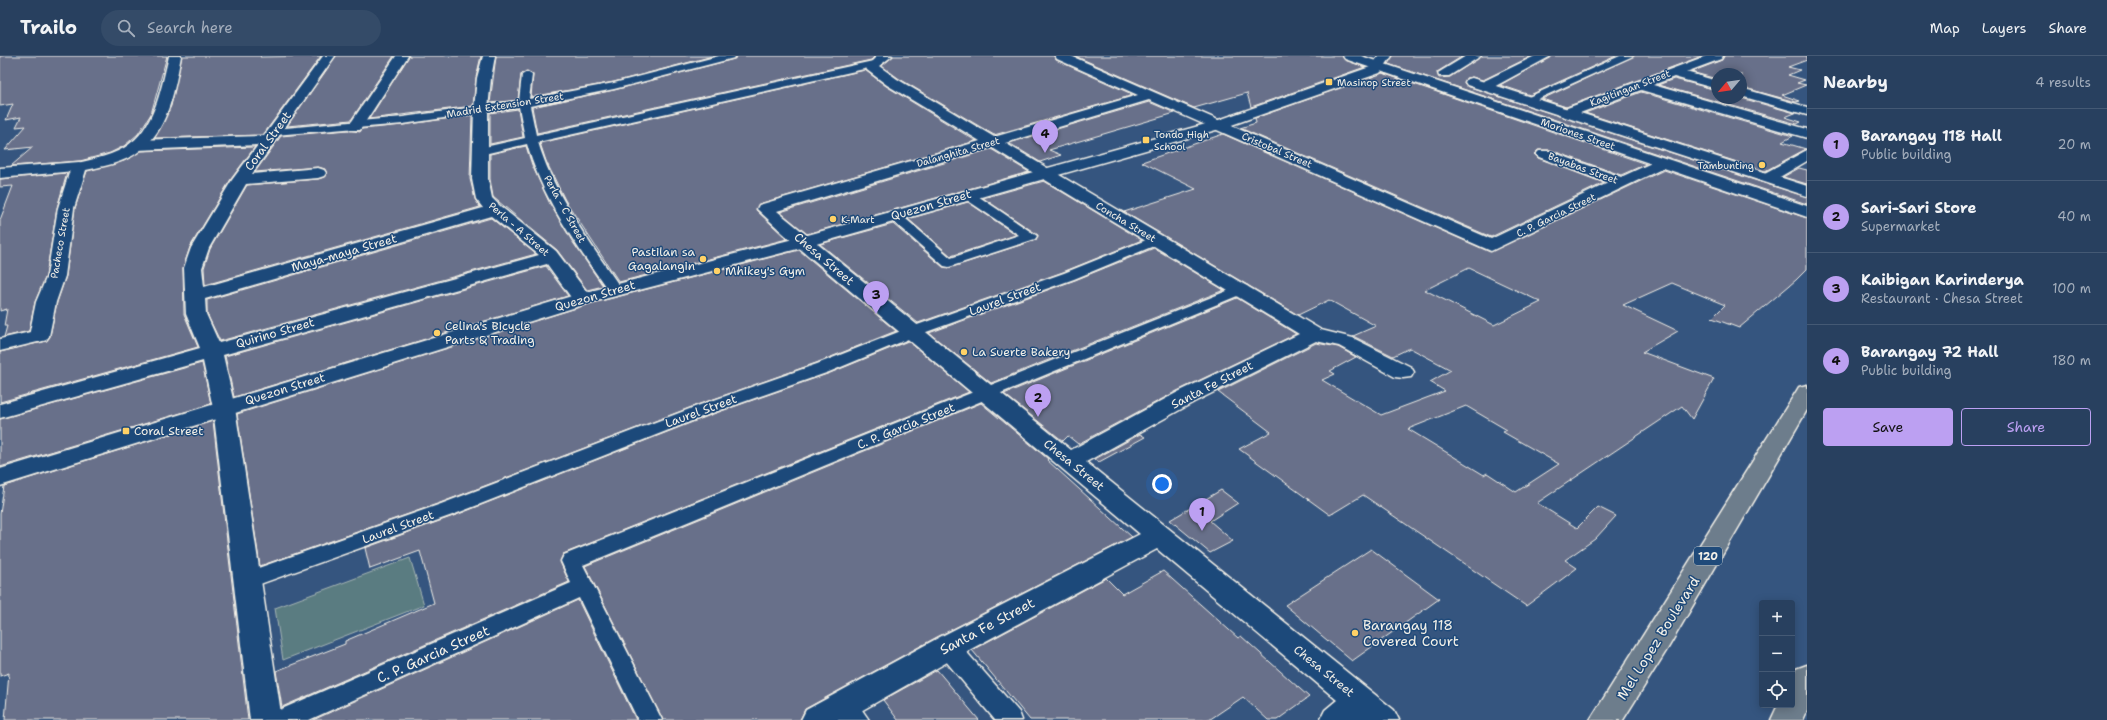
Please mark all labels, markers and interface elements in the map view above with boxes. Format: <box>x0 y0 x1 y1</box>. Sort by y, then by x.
search box <box>101 10 381 46</box>
text: Trailo <box>20 15 77 40</box>
icon: search <box>115 17 137 39</box>
text: Search here <box>147 18 233 38</box>
text: Map <box>1930 19 1960 37</box>
text: Layers <box>1982 19 2026 37</box>
text: Share <box>2048 19 2087 37</box>
street label: Kagitingan Street <box>1588 67 1672 109</box>
north arrow <box>1711 68 1747 104</box>
text: Nearby <box>1823 71 1888 93</box>
text: 4 results <box>2035 74 2091 91</box>
place label: Masinop Street <box>1337 76 1411 89</box>
marker: Masinop Street <box>1324 77 1334 87</box>
street label: Madrid Extension Street <box>446 89 564 121</box>
street label: Coral Street <box>241 108 295 174</box>
street label: Moriones Street <box>1539 115 1617 153</box>
pin: 4 <box>1032 120 1058 153</box>
text: Barangay 118 Hall <box>1861 126 2002 146</box>
place label: Tondo High School <box>1154 128 1209 153</box>
street label: Cristobal Street <box>1240 129 1314 171</box>
street label: Dalanghita Street <box>915 134 1001 170</box>
marker: Tondo High School <box>1141 135 1151 145</box>
text: 1 <box>1833 136 1839 153</box>
text: 20 m <box>2058 136 2091 153</box>
text: Public building <box>1861 146 1952 163</box>
street label: Bayabas Street <box>1546 149 1620 187</box>
place label: Tambunting <box>1698 159 1754 172</box>
marker: Tambunting <box>1757 160 1767 170</box>
street label: Perla - C Street <box>541 173 589 245</box>
street label: Quezon Street <box>889 186 973 224</box>
street label: C. P. Garcia Street <box>1514 190 1598 240</box>
text: Sari-Sari Store <box>1861 198 1976 218</box>
street label: Perla - A Street <box>486 199 552 259</box>
street label: Concha Street <box>1093 199 1159 245</box>
street label: Pacheco Street <box>47 207 73 279</box>
text: 2 <box>1831 208 1841 225</box>
text: 40 m <box>2057 208 2091 225</box>
place label: K-Mart <box>841 213 875 226</box>
marker: K-Mart <box>828 214 838 224</box>
text: Supermarket <box>1861 218 1940 235</box>
street label: Chesa Street <box>791 229 857 289</box>
street label: Maya-maya Street <box>289 230 399 276</box>
place label: Pastilan sa Gagalangin <box>628 244 696 274</box>
marker: Pastilan sa Gagalangin <box>698 254 708 264</box>
place label: Mhikey's Gym <box>725 263 805 279</box>
marker: Mhikey's Gym <box>712 266 722 276</box>
text: Kaibigan Karinderya <box>1861 270 2024 290</box>
street label: Quezon Street <box>553 277 637 315</box>
street label: Laurel Street <box>967 279 1043 319</box>
text: 3 <box>1831 280 1841 297</box>
text: 100 m <box>2052 280 2091 297</box>
pin: 3 <box>863 281 889 314</box>
text: Restaurant · Chesa Street <box>1861 290 2023 307</box>
street label: Quirino Street <box>234 314 316 352</box>
place label: Celina's Bicycle Parts & Trading <box>445 318 535 348</box>
marker: Celina's Bicycle Parts & Trading <box>432 328 442 338</box>
text: Barangay 72 Hall <box>1861 342 1998 362</box>
place label: La Suerte Bakery <box>972 344 1071 360</box>
marker: La Suerte Bakery <box>959 347 969 357</box>
text: 4 <box>1831 352 1841 369</box>
text: 180 m <box>2052 352 2091 369</box>
street label: Santa Fe Street <box>1168 357 1256 413</box>
text: Public building <box>1861 362 1952 379</box>
street label: Quezon Street <box>243 369 327 409</box>
pin: 2 <box>1025 384 1051 417</box>
street label: Laurel Street <box>663 391 739 431</box>
street label: C. P. Garcia Street <box>855 399 957 453</box>
button: Save <box>1823 408 1953 446</box>
button: Share <box>1961 408 2091 446</box>
place label: Coral Street <box>134 423 204 439</box>
marker: Coral Street <box>121 426 131 436</box>
street label: Chesa Street <box>1040 436 1108 494</box>
your location <box>1152 474 1172 494</box>
pin: 1 <box>1189 498 1215 531</box>
street label: Laurel Street <box>360 507 436 547</box>
road number: 120 <box>1694 547 1722 565</box>
street label: Mel Lopez Boulevard <box>1613 573 1703 703</box>
street label: Santa Fe Street <box>936 593 1038 659</box>
map controls <box>1759 600 1795 708</box>
button: + <box>1759 600 1795 636</box>
place label: Barangay 118 Covered Court <box>1363 616 1459 650</box>
street label: C. P. Garcia Street <box>374 621 492 687</box>
marker: Barangay 118 Covered Court <box>1350 628 1360 638</box>
button: − <box>1759 636 1795 672</box>
street label: Chesa Street <box>1290 642 1358 700</box>
button: locate <box>1759 672 1795 708</box>

